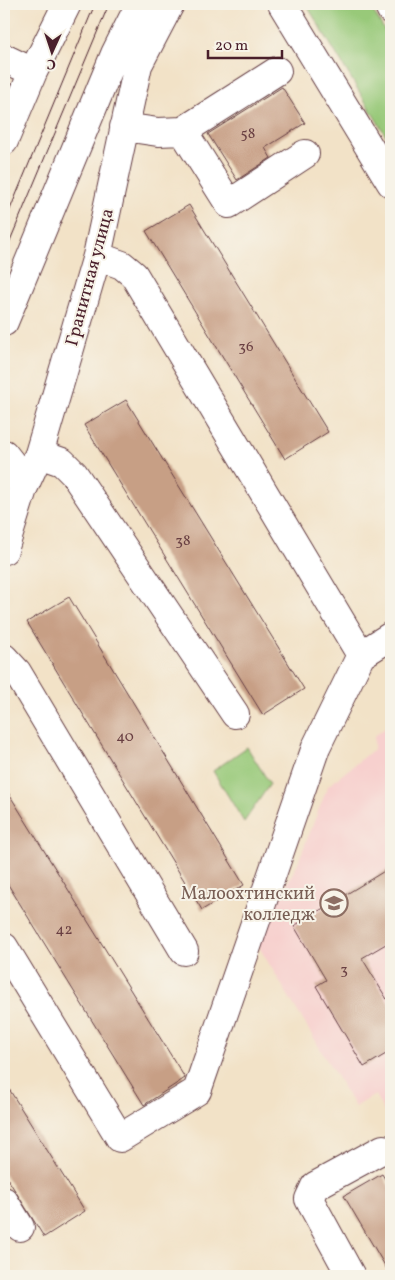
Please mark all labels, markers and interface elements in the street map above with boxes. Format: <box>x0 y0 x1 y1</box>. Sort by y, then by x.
north arrow <box>28 28 78 78</box>
scale bar <box>208 28 281 60</box>
text: 20 m <box>215 36 248 57</box>
text: С <box>46 54 56 73</box>
house number: 58 <box>241 124 255 145</box>
street label: Гранитная улица <box>60 206 121 349</box>
house number: 36 <box>238 337 254 358</box>
house number: 38 <box>175 531 191 552</box>
house number: 40 <box>116 727 134 748</box>
place label: Малоохтинский колледж <box>181 882 315 928</box>
school or university icon: Малоохтинский колледж <box>319 888 349 918</box>
house number: 42 <box>55 920 73 941</box>
house number: 3 <box>340 960 348 981</box>

